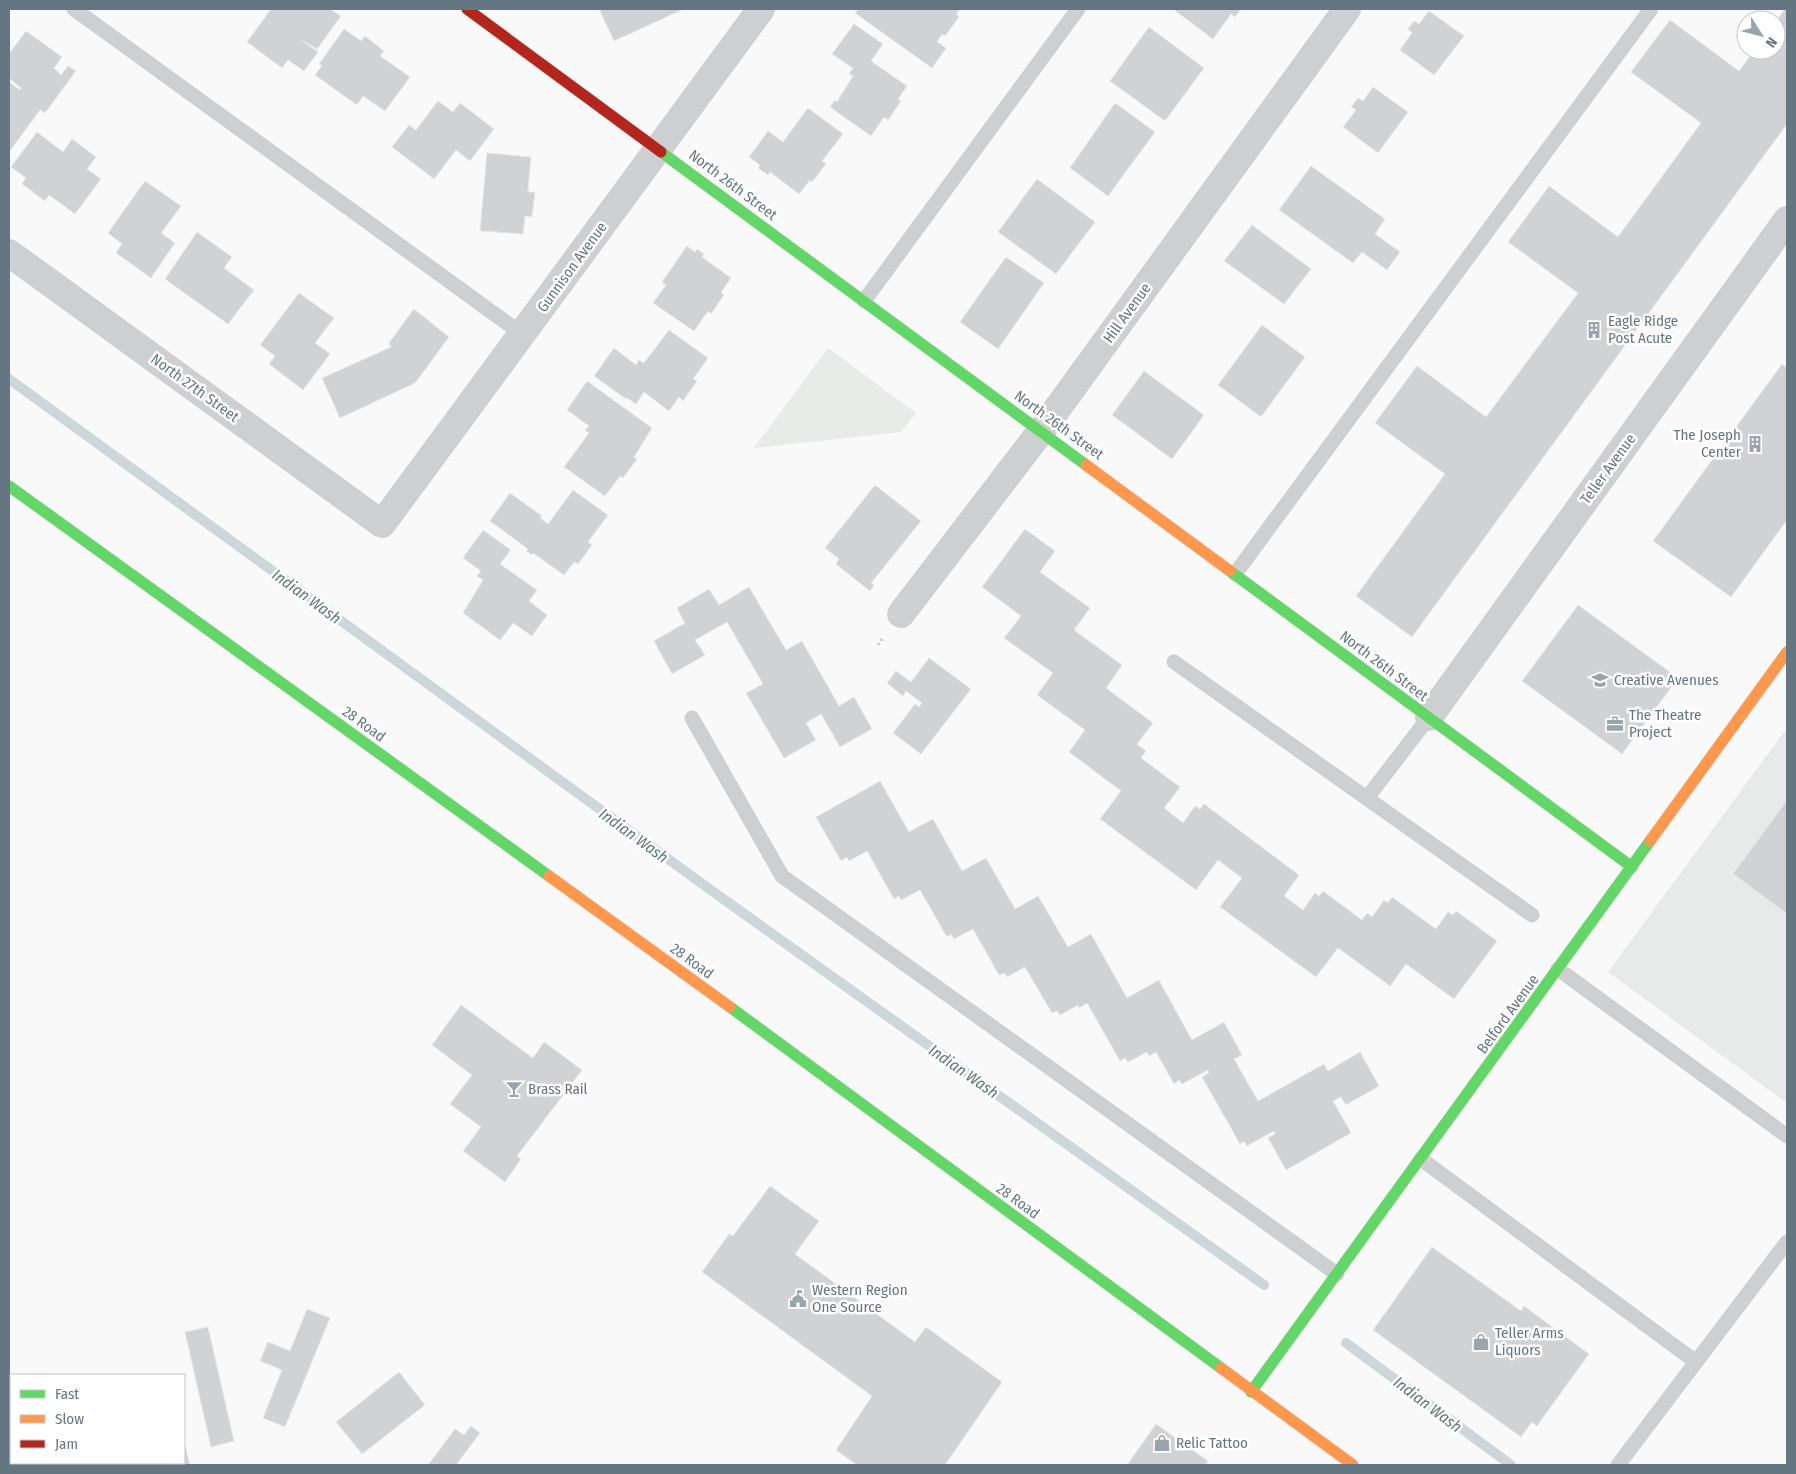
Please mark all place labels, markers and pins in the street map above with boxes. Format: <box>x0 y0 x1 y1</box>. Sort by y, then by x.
place label: Eagle Ridge Post Acute <box>1608 312 1678 347</box>
building icon: Eagle Ridge Post Acute <box>1584 320 1604 340</box>
place label: The Joseph Center <box>1674 426 1742 461</box>
building icon: The Joseph Center <box>1745 434 1765 454</box>
school or university icon: Creative Avenues <box>1590 670 1610 690</box>
place label: Creative Avenues <box>1614 671 1719 689</box>
place label: The Theatre Project <box>1629 706 1701 741</box>
office icon: The Theatre Project <box>1605 714 1625 734</box>
bar icon: Brass Rail <box>504 1079 524 1099</box>
place label: Brass Rail <box>528 1080 588 1098</box>
place label: Western Region One Source <box>812 1281 908 1316</box>
public building icon: Western Region One Source <box>788 1289 808 1309</box>
place label: Teller Arms Liquors <box>1495 1324 1564 1359</box>
shop icon: Teller Arms Liquors <box>1471 1332 1491 1352</box>
shop icon: Relic Tattoo <box>1152 1433 1172 1453</box>
place label: Relic Tattoo <box>1176 1434 1248 1452</box>

